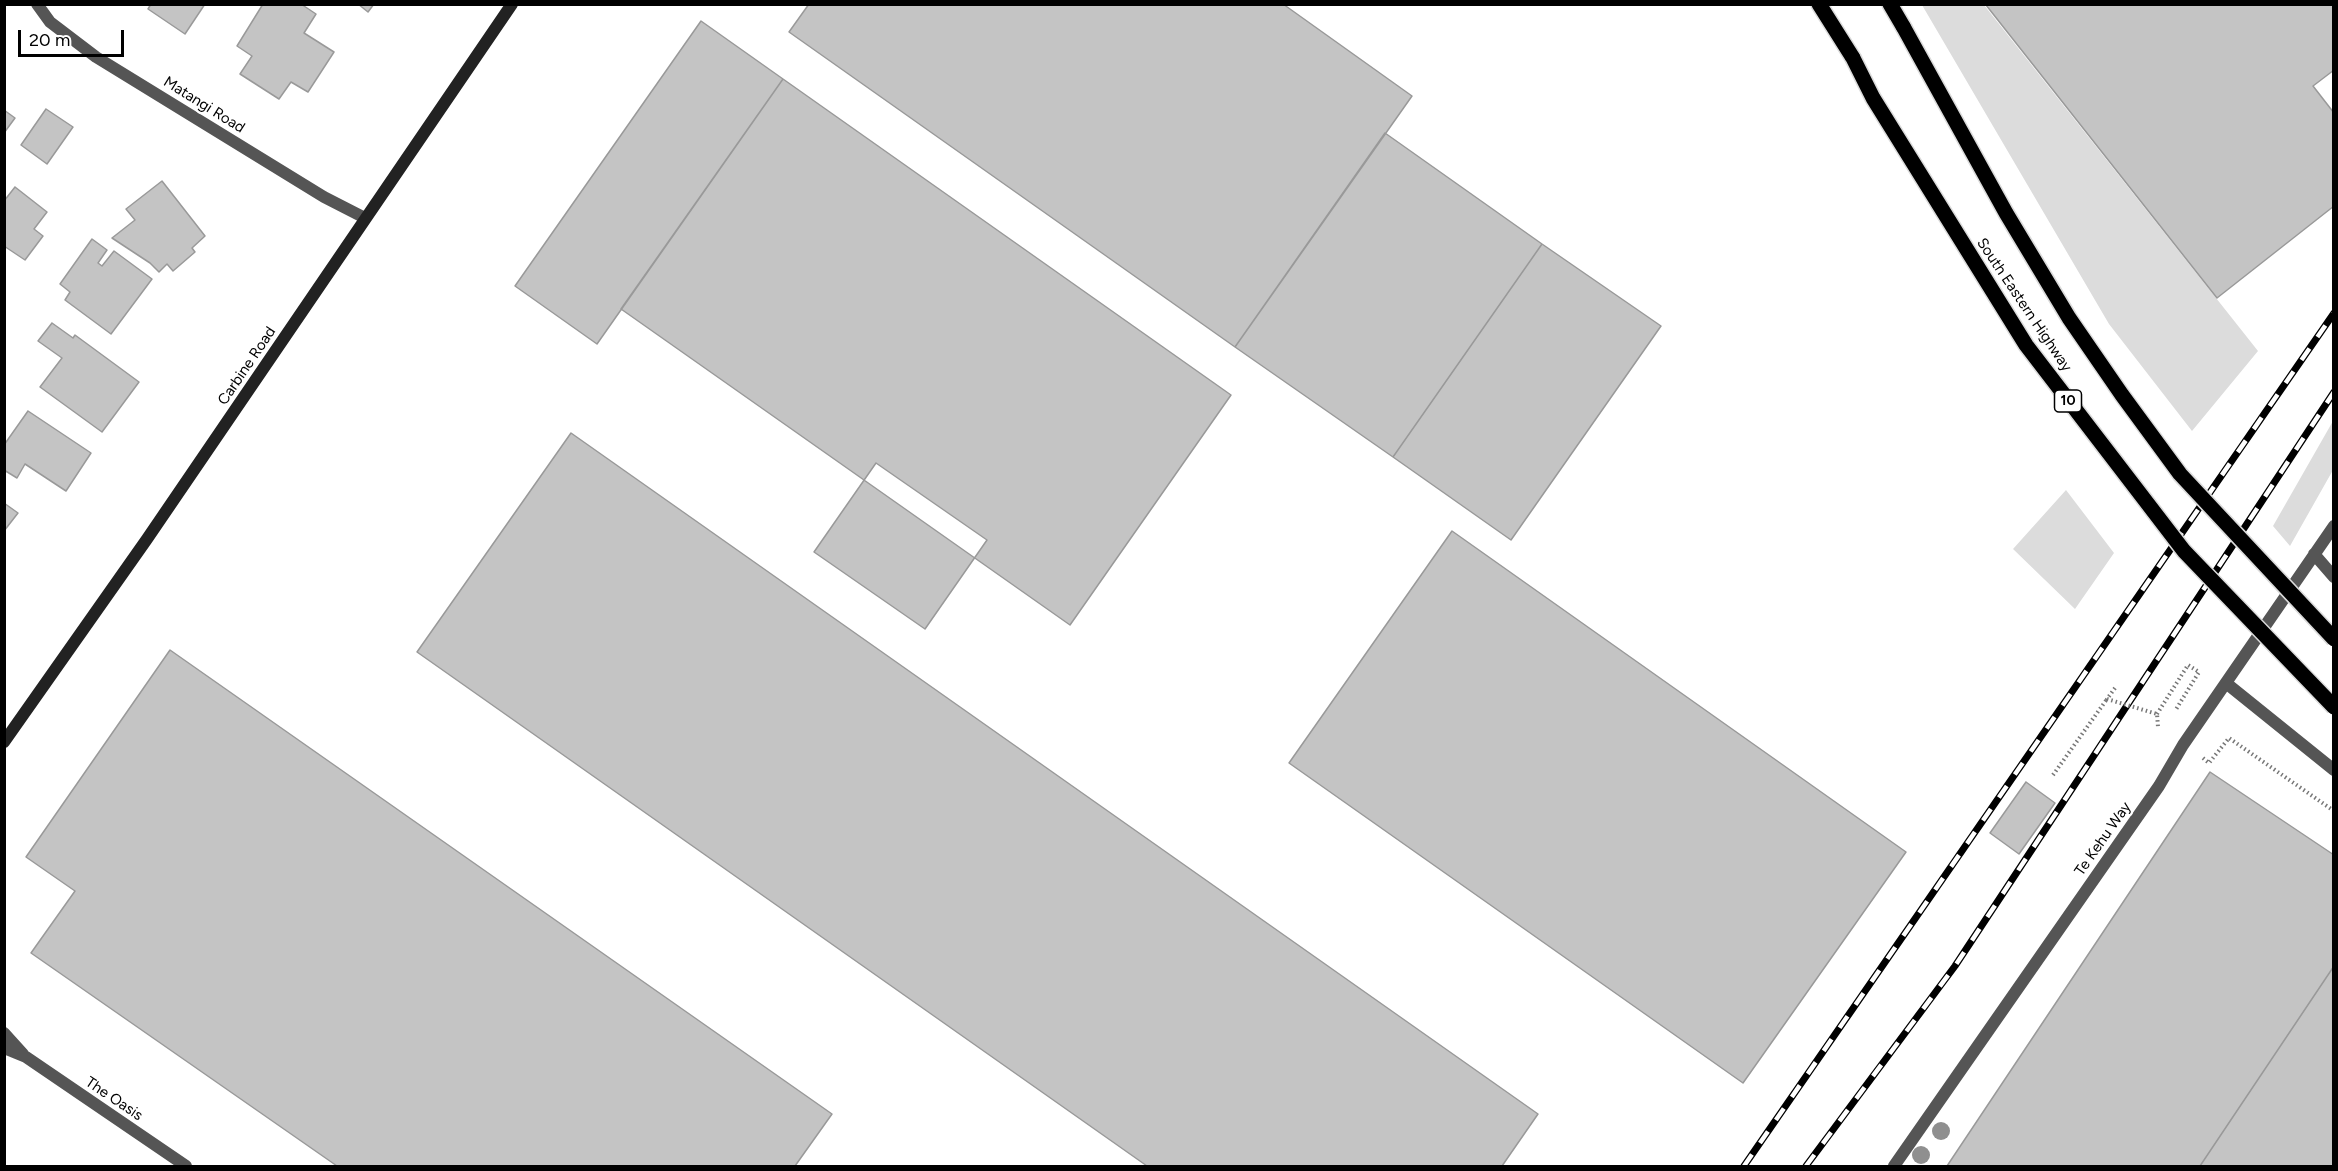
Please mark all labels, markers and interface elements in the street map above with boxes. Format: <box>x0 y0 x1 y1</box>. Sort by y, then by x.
scale bar <box>21 18 128 56</box>
text: 20 m <box>29 29 70 51</box>
street label: Matangi Road <box>160 73 248 137</box>
street label: South Eastern Highway <box>1973 235 2075 375</box>
street label: Carbine Road <box>214 323 280 409</box>
road number: 10 <box>2054 390 2082 412</box>
street label: Te Kehu Way <box>2071 799 2135 879</box>
street label: The Oasis <box>82 1073 146 1125</box>

